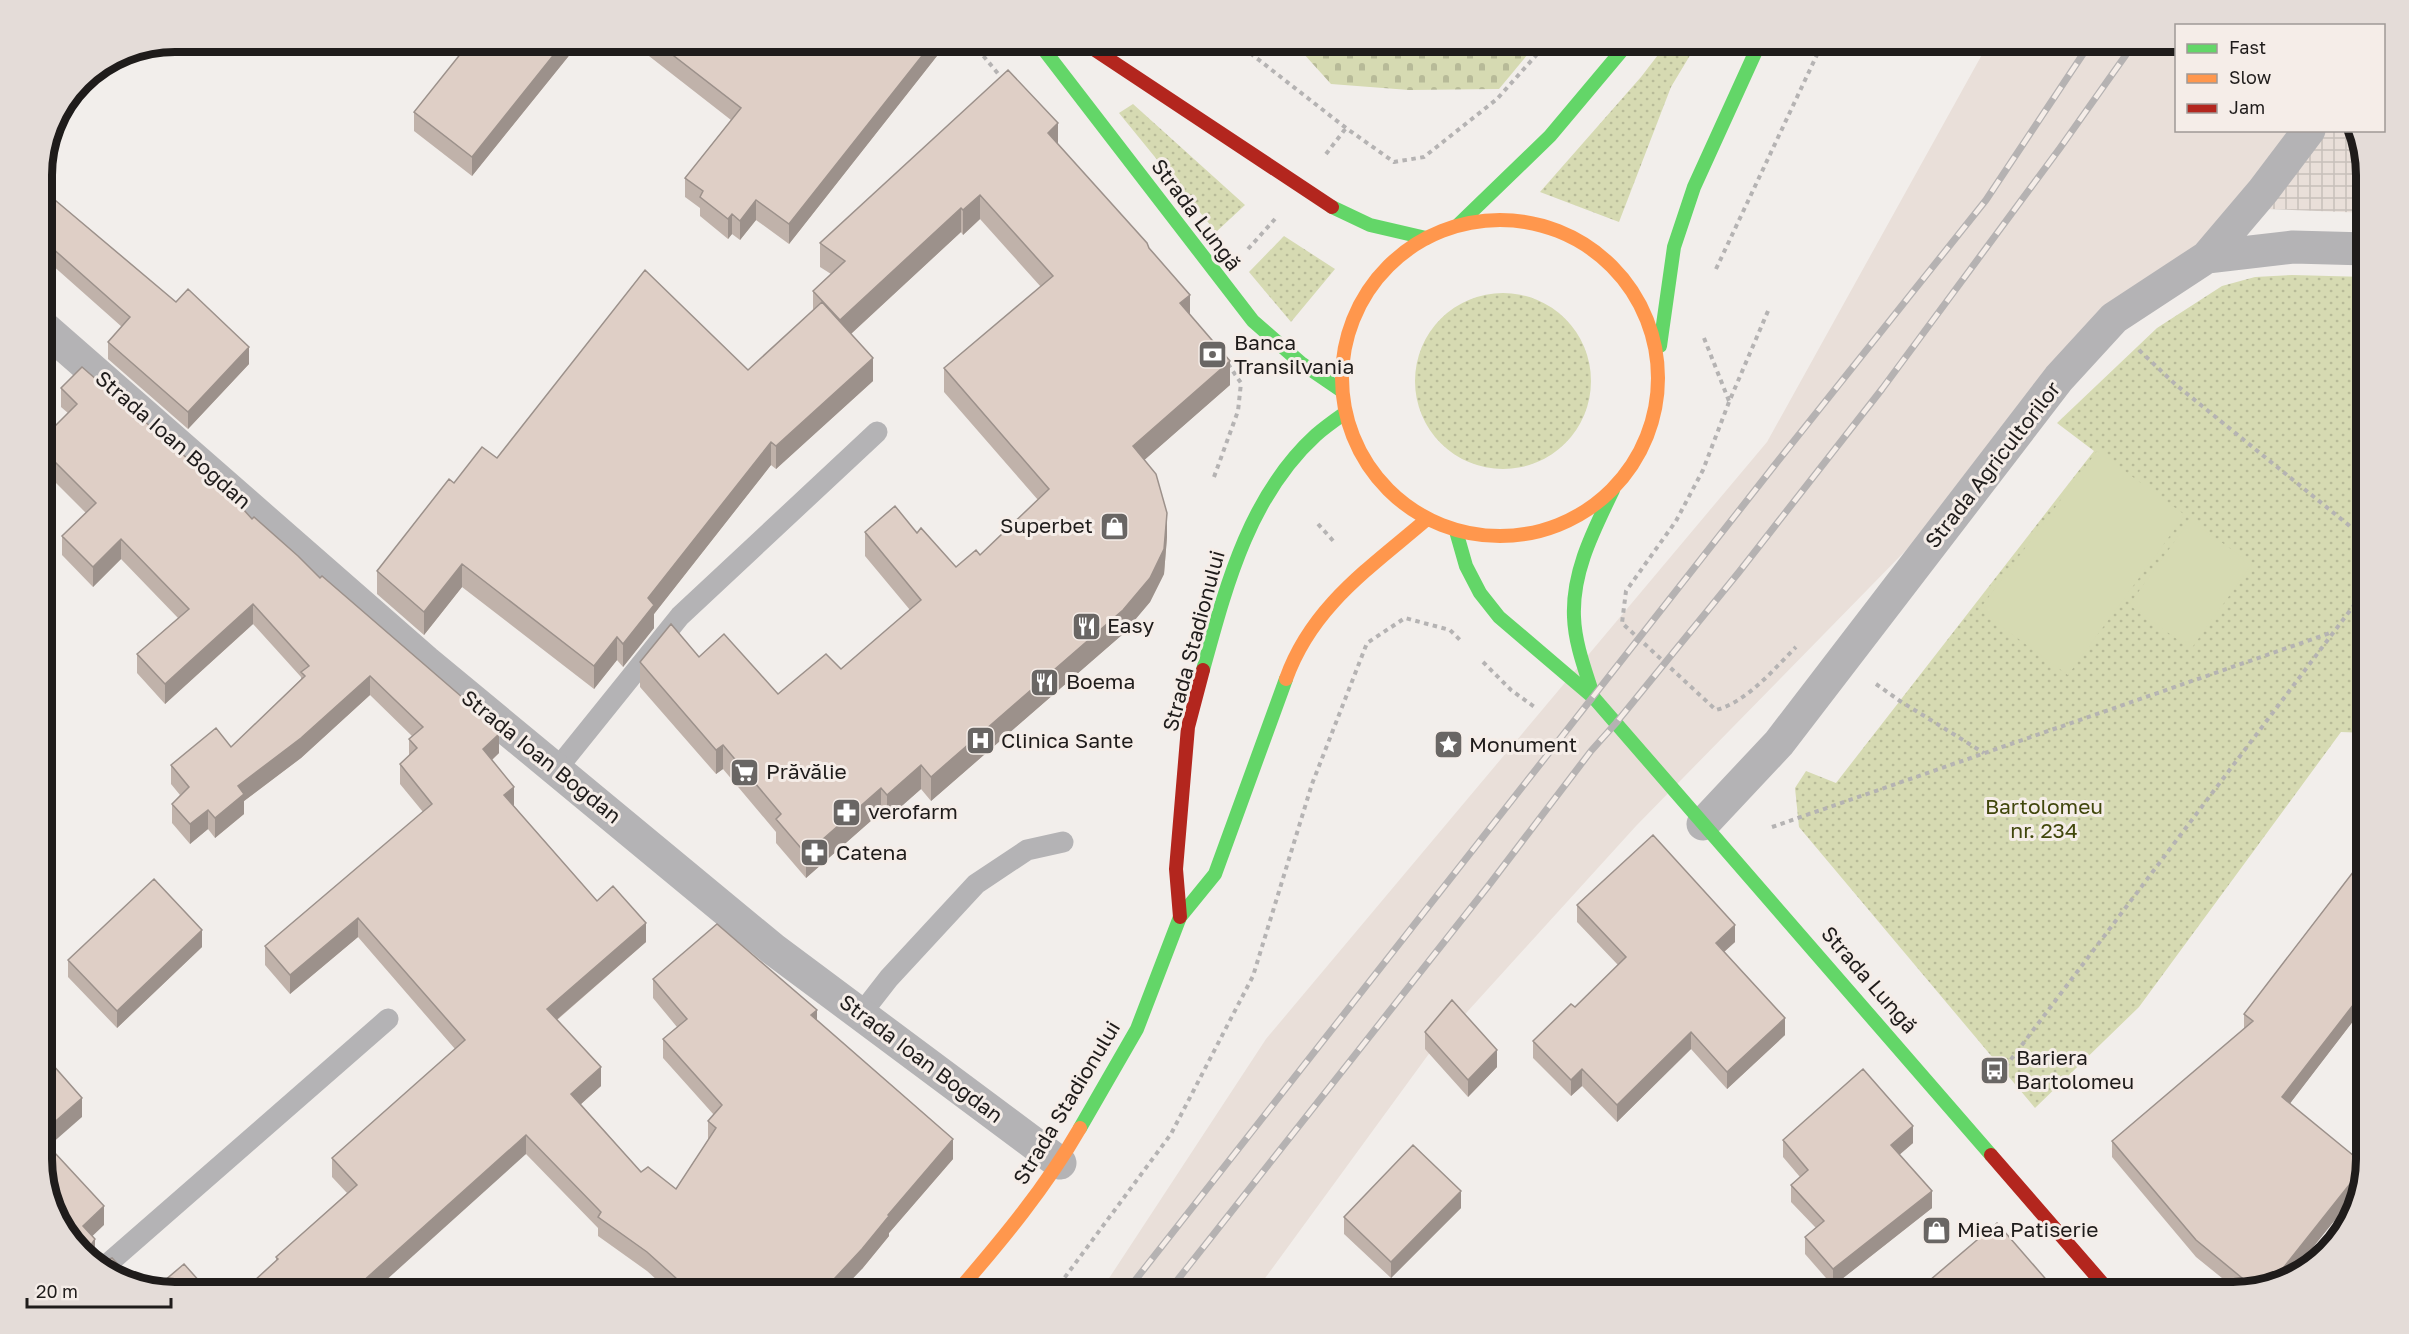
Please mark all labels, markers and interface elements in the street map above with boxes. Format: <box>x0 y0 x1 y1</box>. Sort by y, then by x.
legend <box>2175 24 2385 132</box>
text: Fast <box>2229 36 2266 58</box>
text: Slow <box>2229 66 2272 88</box>
text: Jam <box>2229 96 2265 118</box>
street label: Strada Lungă <box>1146 153 1247 275</box>
place label: Banca Transilvania <box>1234 329 1354 379</box>
bank icon: Banca Transilvania <box>1197 339 1229 371</box>
street label: Strada Ioan Bogdan <box>90 365 257 514</box>
street label: Strada Agricultorilor <box>1919 376 2065 553</box>
shop icon: Superbet <box>1098 510 1130 542</box>
place label: Superbet <box>1000 512 1093 538</box>
street label: Strada Stadionului <box>1156 547 1230 734</box>
restaurant icon: Easy <box>1070 610 1102 642</box>
place label: Easy <box>1107 612 1155 638</box>
restaurant icon: Boema <box>1029 666 1061 698</box>
place label: Boema <box>1066 668 1135 694</box>
street label: Strada Ioan Bogdan <box>457 684 627 829</box>
hospital icon: Clinica Sante <box>964 725 996 757</box>
place label: Clinica Sante <box>1001 727 1133 753</box>
place icon: Monument <box>1432 729 1464 761</box>
place label: Monument <box>1469 731 1577 757</box>
supermarket icon: Prăvălie <box>729 756 761 788</box>
place label: Prăvălie <box>766 758 847 784</box>
park label: Bartolomeu nr. 234 <box>1985 793 2103 843</box>
pharmacy icon: verofarm <box>831 796 863 828</box>
place label: verofarm <box>868 798 958 824</box>
pharmacy icon: Catena <box>799 837 831 869</box>
place label: Catena <box>836 839 907 865</box>
street label: Strada Lungă <box>1816 921 1923 1038</box>
street label: Strada Ioan Bogdan <box>835 988 1008 1128</box>
street label: Strada Stadionului <box>1007 1016 1125 1189</box>
place label: Bariera Bartolomeu <box>2016 1044 2134 1094</box>
bus stop icon: Bariera Bartolomeu <box>1979 1054 2011 1086</box>
shop icon: Miea Patiserie <box>1920 1214 1952 1246</box>
place label: Miea Patiserie <box>1957 1216 2099 1242</box>
scale bar <box>27 1271 171 1309</box>
text: 20 m <box>36 1280 78 1302</box>

